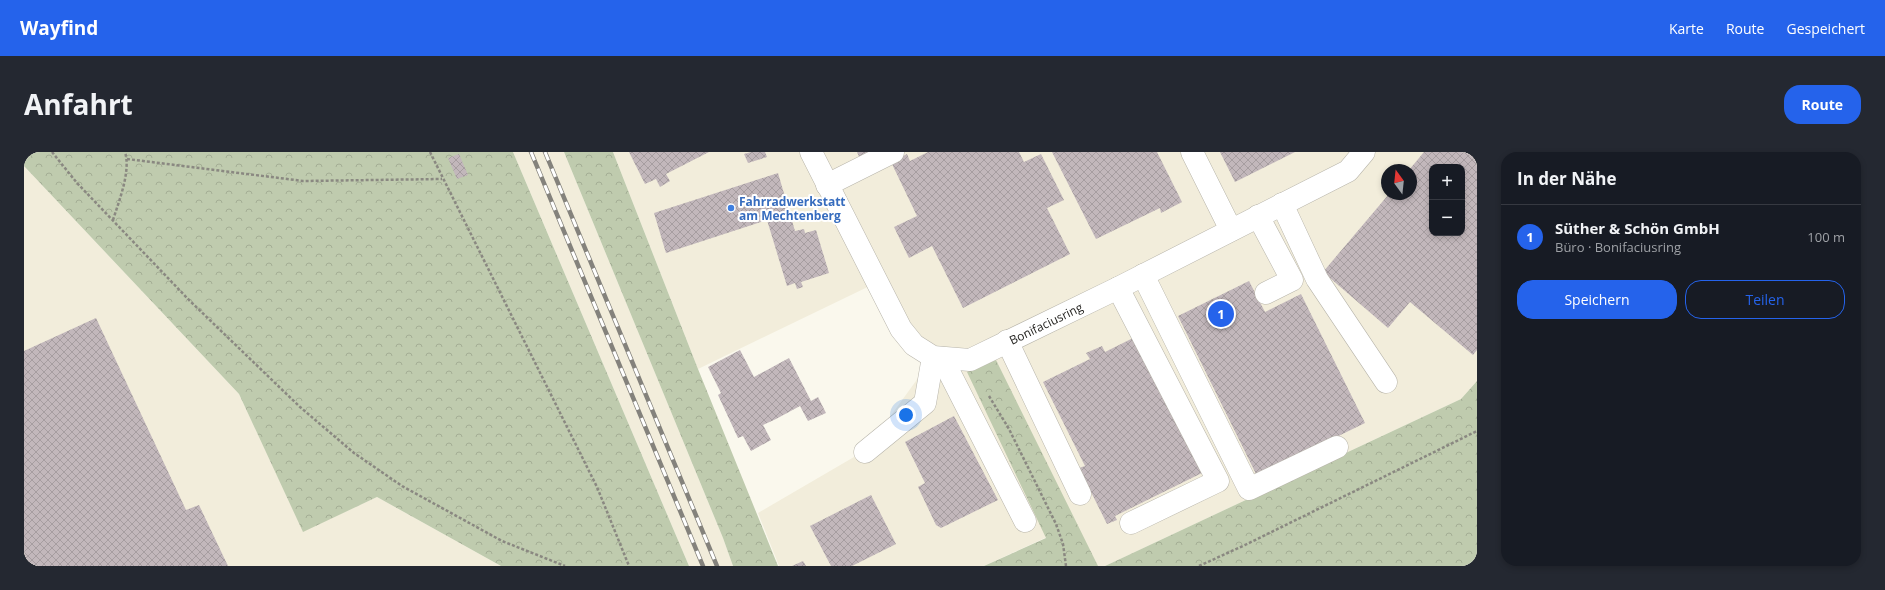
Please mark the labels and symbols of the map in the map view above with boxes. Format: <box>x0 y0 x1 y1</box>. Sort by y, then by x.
north arrow <box>1381 164 1417 200</box>
place label: Fahrradwerkstatt am Mechtenberg <box>739 193 846 224</box>
marker: Fahrradwerkstatt am Mechtenberg <box>726 203 736 213</box>
street label: Bonifaciusring <box>1006 298 1086 348</box>
pin: 1 <box>1208 299 1234 329</box>
your location <box>896 405 916 425</box>

